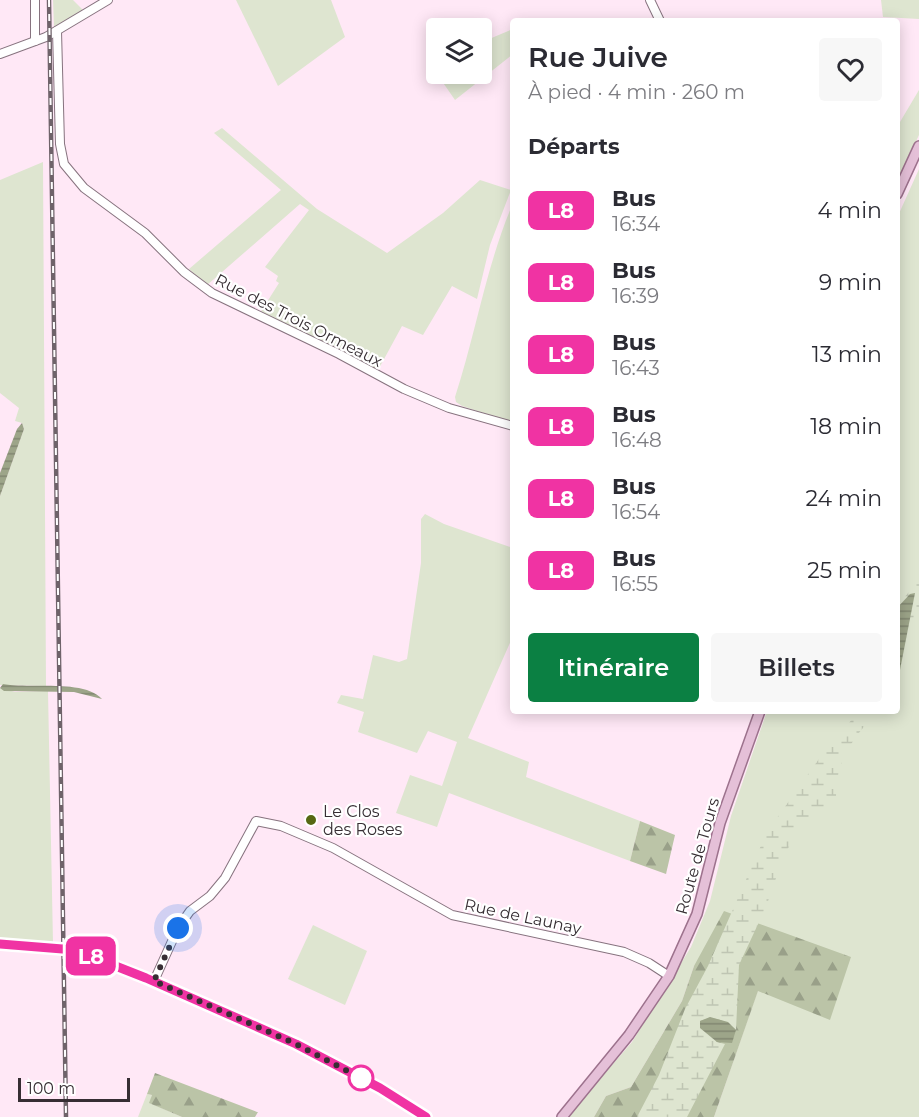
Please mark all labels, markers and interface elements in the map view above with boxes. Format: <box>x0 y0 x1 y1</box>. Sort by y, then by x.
map controls <box>426 18 492 84</box>
button: layers <box>426 18 492 84</box>
button: heart <box>819 38 882 101</box>
text: Rue Juive <box>528 40 668 74</box>
text: À pied · 4 min · 260 m <box>528 80 745 104</box>
text: Départs <box>528 133 620 160</box>
text: Bus <box>612 185 656 212</box>
text: 4 min <box>818 197 882 224</box>
text: L8 <box>548 198 574 223</box>
text: 16:34 <box>612 212 660 236</box>
text: Bus <box>612 257 656 284</box>
text: 9 min <box>819 269 882 296</box>
street label: Rue des Trois Ormeaux <box>212 270 386 371</box>
text: L8 <box>548 270 574 295</box>
text: 16:39 <box>612 284 659 308</box>
text: Bus <box>612 329 656 356</box>
text: 13 min <box>812 341 882 368</box>
text: L8 <box>548 342 574 367</box>
text: 16:43 <box>612 356 660 380</box>
text: Bus <box>612 401 656 428</box>
text: 18 min <box>810 413 882 440</box>
text: L8 <box>548 414 574 439</box>
text: 16:48 <box>612 428 662 452</box>
text: Bus <box>612 473 656 500</box>
text: 24 min <box>806 485 882 512</box>
text: L8 <box>548 486 574 511</box>
text: 16:54 <box>612 500 660 524</box>
text: Bus <box>612 545 656 572</box>
text: 25 min <box>807 557 882 584</box>
text: L8 <box>548 558 574 583</box>
text: 16:55 <box>612 572 658 596</box>
button: Itinéraire <box>528 633 699 702</box>
button: Billets <box>711 633 882 702</box>
street label: Route de Tours <box>672 795 723 917</box>
place label: Le Clos des Roses <box>323 802 403 839</box>
marker: Le Clos des Roses <box>304 813 318 827</box>
street label: Rue de Launay <box>463 895 583 938</box>
your location <box>163 913 193 943</box>
line badge: L8 <box>64 936 118 976</box>
text: L8 <box>78 944 104 969</box>
unlabelled marker <box>348 1065 374 1091</box>
scale bar <box>18 1075 130 1102</box>
text: 100 m <box>27 1079 75 1098</box>

